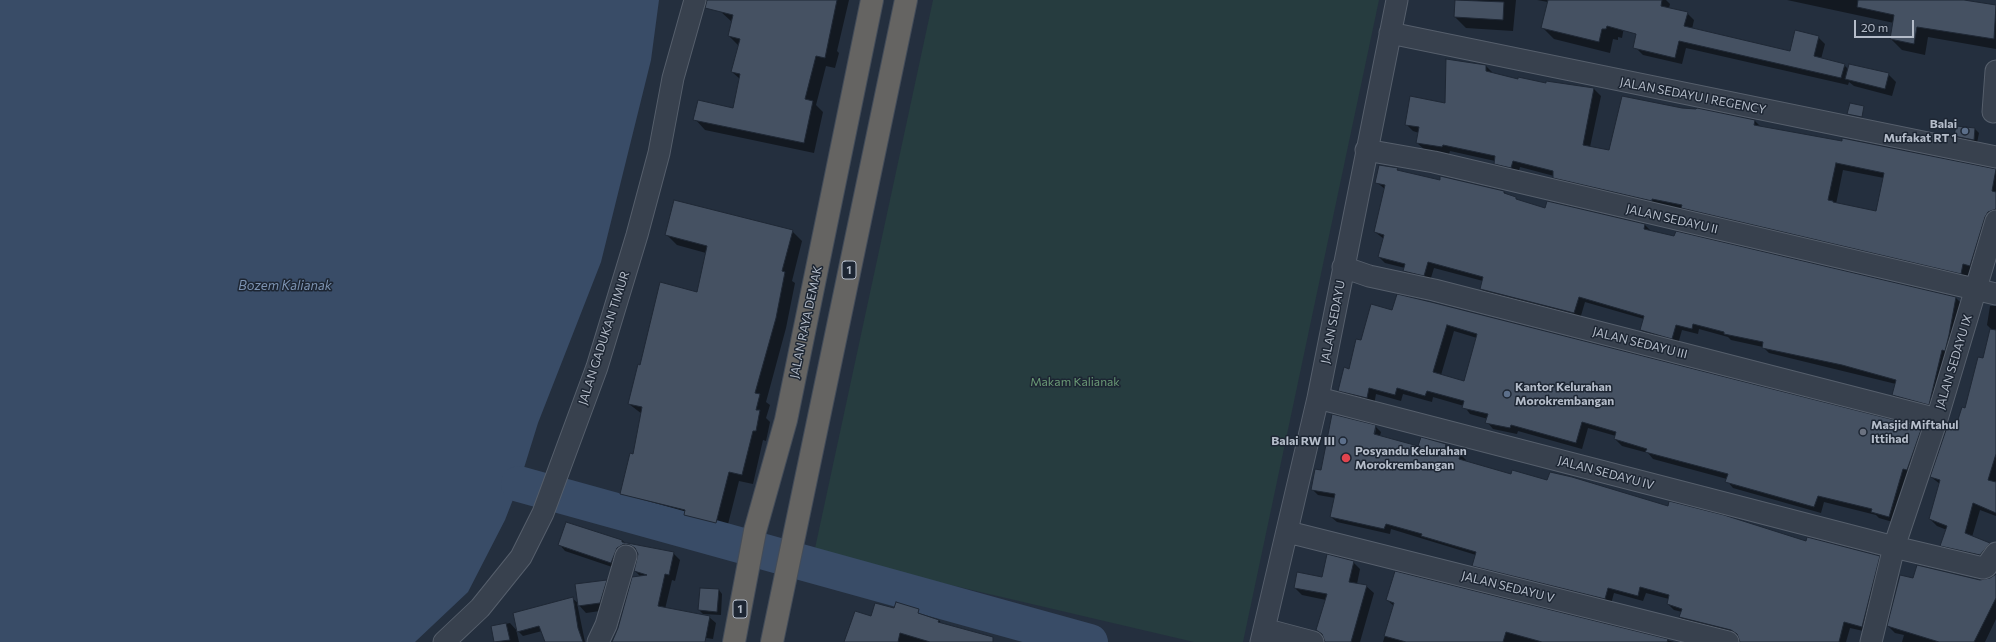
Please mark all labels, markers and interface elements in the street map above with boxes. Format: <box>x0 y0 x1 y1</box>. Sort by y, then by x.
scale bar <box>1856 12 1916 38</box>
text: 20 m <box>1861 20 1888 34</box>
street label: JALAN SEDAYU I REGENCY <box>1619 75 1767 117</box>
place label: Balai Mufakat RT 1 <box>1883 117 1957 145</box>
marker: Balai Mufakat RT 1 <box>1960 126 1970 136</box>
street label: JALAN SEDAYU II <box>1625 201 1719 237</box>
road number: 1 <box>842 261 856 279</box>
street label: JALAN RAYA DEMAK <box>787 264 825 380</box>
street label: JALAN GADUKAN TIMUR <box>576 269 632 407</box>
water label: Bozem Kalianak <box>238 278 332 294</box>
street label: JALAN SEDAYU <box>1318 279 1348 365</box>
street label: JALAN SEDAYU IX <box>1933 313 1975 411</box>
street label: JALAN SEDAYU III <box>1591 324 1689 362</box>
park label: Makam Kalianak <box>1030 375 1120 389</box>
place label: Kantor Kelurahan Morokrembangan <box>1515 380 1614 408</box>
marker: Kantor Kelurahan Morokrembangan <box>1502 389 1512 399</box>
place label: Masjid Miftahul Ittihad <box>1871 418 1959 446</box>
marker: Masjid Miftahul Ittihad <box>1858 427 1868 437</box>
place label: Balai RW III <box>1271 434 1335 448</box>
marker: Balai RW III <box>1338 436 1348 446</box>
place label: Posyandu Kelurahan Morokrembangan <box>1355 444 1467 472</box>
marker: Posyandu Kelurahan Morokrembangan <box>1340 452 1352 464</box>
street label: JALAN SEDAYU IV <box>1557 453 1655 493</box>
street label: JALAN SEDAYU V <box>1460 568 1556 606</box>
road number: 1 <box>733 600 747 618</box>

